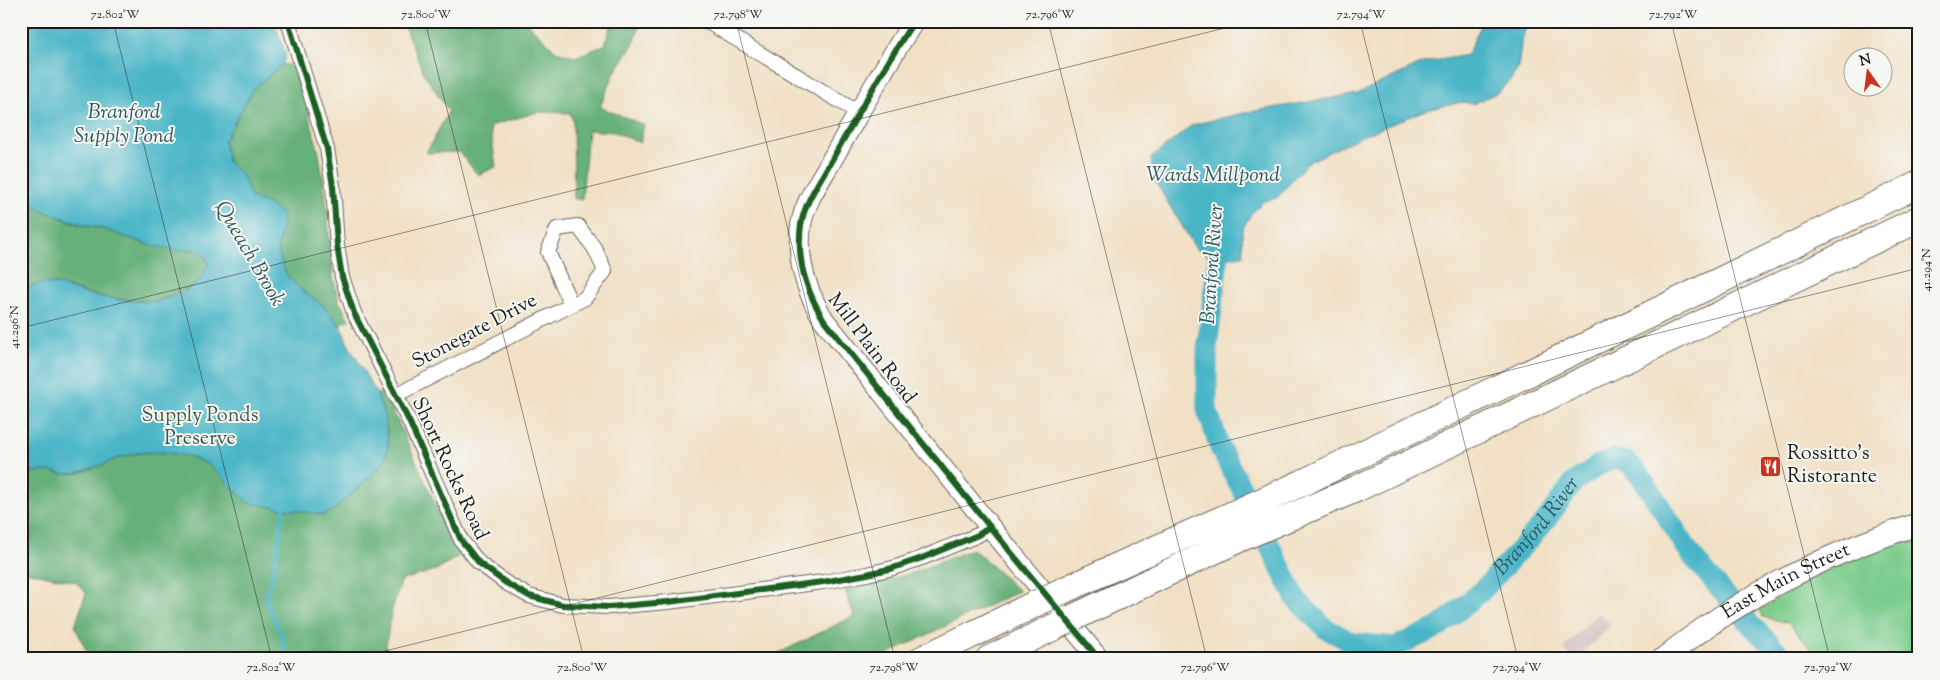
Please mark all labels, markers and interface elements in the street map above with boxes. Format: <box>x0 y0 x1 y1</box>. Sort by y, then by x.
text: 72.802°W <box>91 6 140 24</box>
text: 72.800°W <box>401 6 451 24</box>
text: 72.798°W <box>714 6 763 24</box>
text: 72.796°W <box>1026 6 1075 24</box>
text: 72.794°W <box>1337 6 1386 24</box>
text: 72.792°W <box>1649 6 1698 24</box>
north arrow <box>1842 48 1892 98</box>
text: N <box>1857 50 1873 72</box>
water label: Branford Supply Pond <box>74 98 175 152</box>
water label: Wards Millpond <box>1146 161 1281 191</box>
water label: Queach Brook <box>207 196 292 313</box>
water label: Branford River <box>1194 202 1232 325</box>
text: 41.294°N <box>1918 248 1936 292</box>
street label: Stonegate Drive <box>407 287 543 377</box>
street label: Mill Plain Road <box>820 287 922 411</box>
text: 41.296°N <box>6 305 24 349</box>
street label: Short Rocks Road <box>403 393 495 545</box>
park label: Supply Ponds Preserve <box>141 402 259 454</box>
place label: Rossitto's Ristorante <box>1787 440 1877 492</box>
restaurant icon: Rossitto's Ristorante <box>1759 454 1783 478</box>
water label: Branford River <box>1487 471 1588 583</box>
street label: East Main Street <box>1716 536 1855 627</box>
text: 72.802°W <box>247 659 296 677</box>
text: 72.800°W <box>557 659 607 677</box>
text: 72.798°W <box>870 659 919 677</box>
text: 72.796°W <box>1181 659 1230 677</box>
text: 72.794°W <box>1493 659 1542 677</box>
text: 72.792°W <box>1804 659 1853 677</box>

